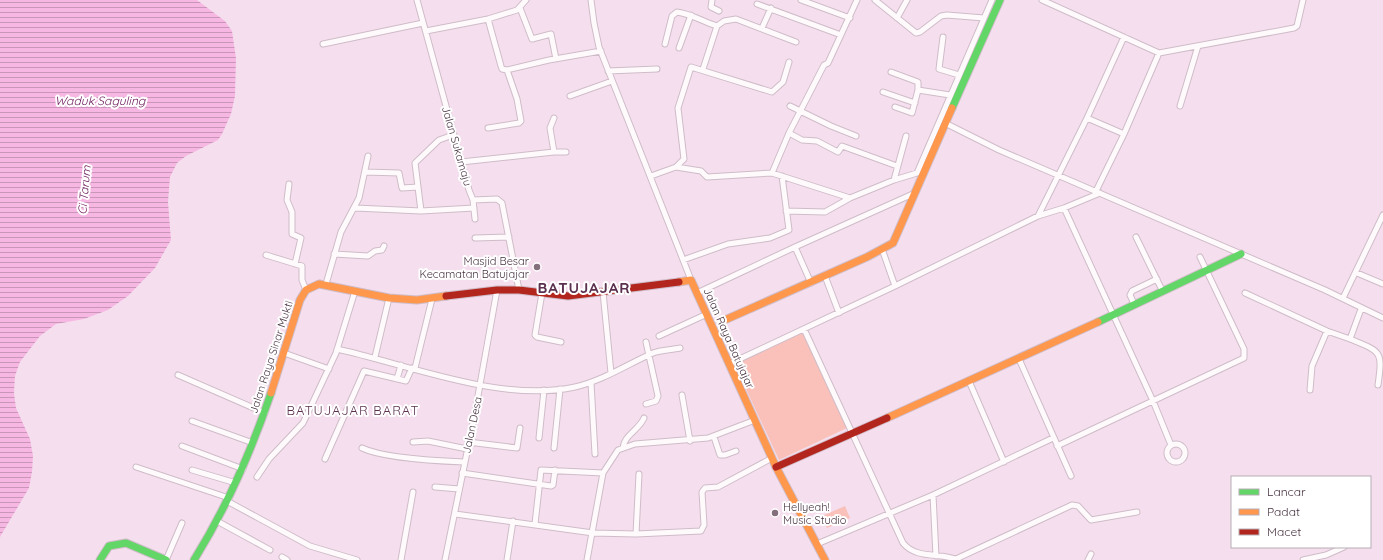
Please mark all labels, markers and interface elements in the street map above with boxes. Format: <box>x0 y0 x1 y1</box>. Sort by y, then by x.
water label: Waduk Saguling <box>55 93 147 108</box>
street label: Jalan Sukamaju <box>439 104 475 188</box>
water label: Ci Tarum <box>74 164 94 215</box>
place label: Masjid Besar Kecamatan Batujajar <box>419 254 530 281</box>
marker: Masjid Besar Kecamatan Batujajar <box>532 262 542 272</box>
district label: BATUJAJAR <box>537 278 631 297</box>
street label: Jalan Raya Batujajar <box>700 285 758 391</box>
street label: Jalan Raya Sinar Mukti <box>246 299 296 415</box>
street label: Jalan Desa <box>459 395 485 455</box>
district label: BATUJAJAR BARAT <box>287 402 419 418</box>
legend <box>1231 476 1371 548</box>
text: Lancar <box>1267 484 1306 499</box>
place label: Hellyeah! Music Studio <box>783 500 847 527</box>
text: Padat <box>1267 504 1300 519</box>
marker: Hellyeah! Music Studio <box>770 508 780 518</box>
text: Macet <box>1267 524 1301 539</box>

